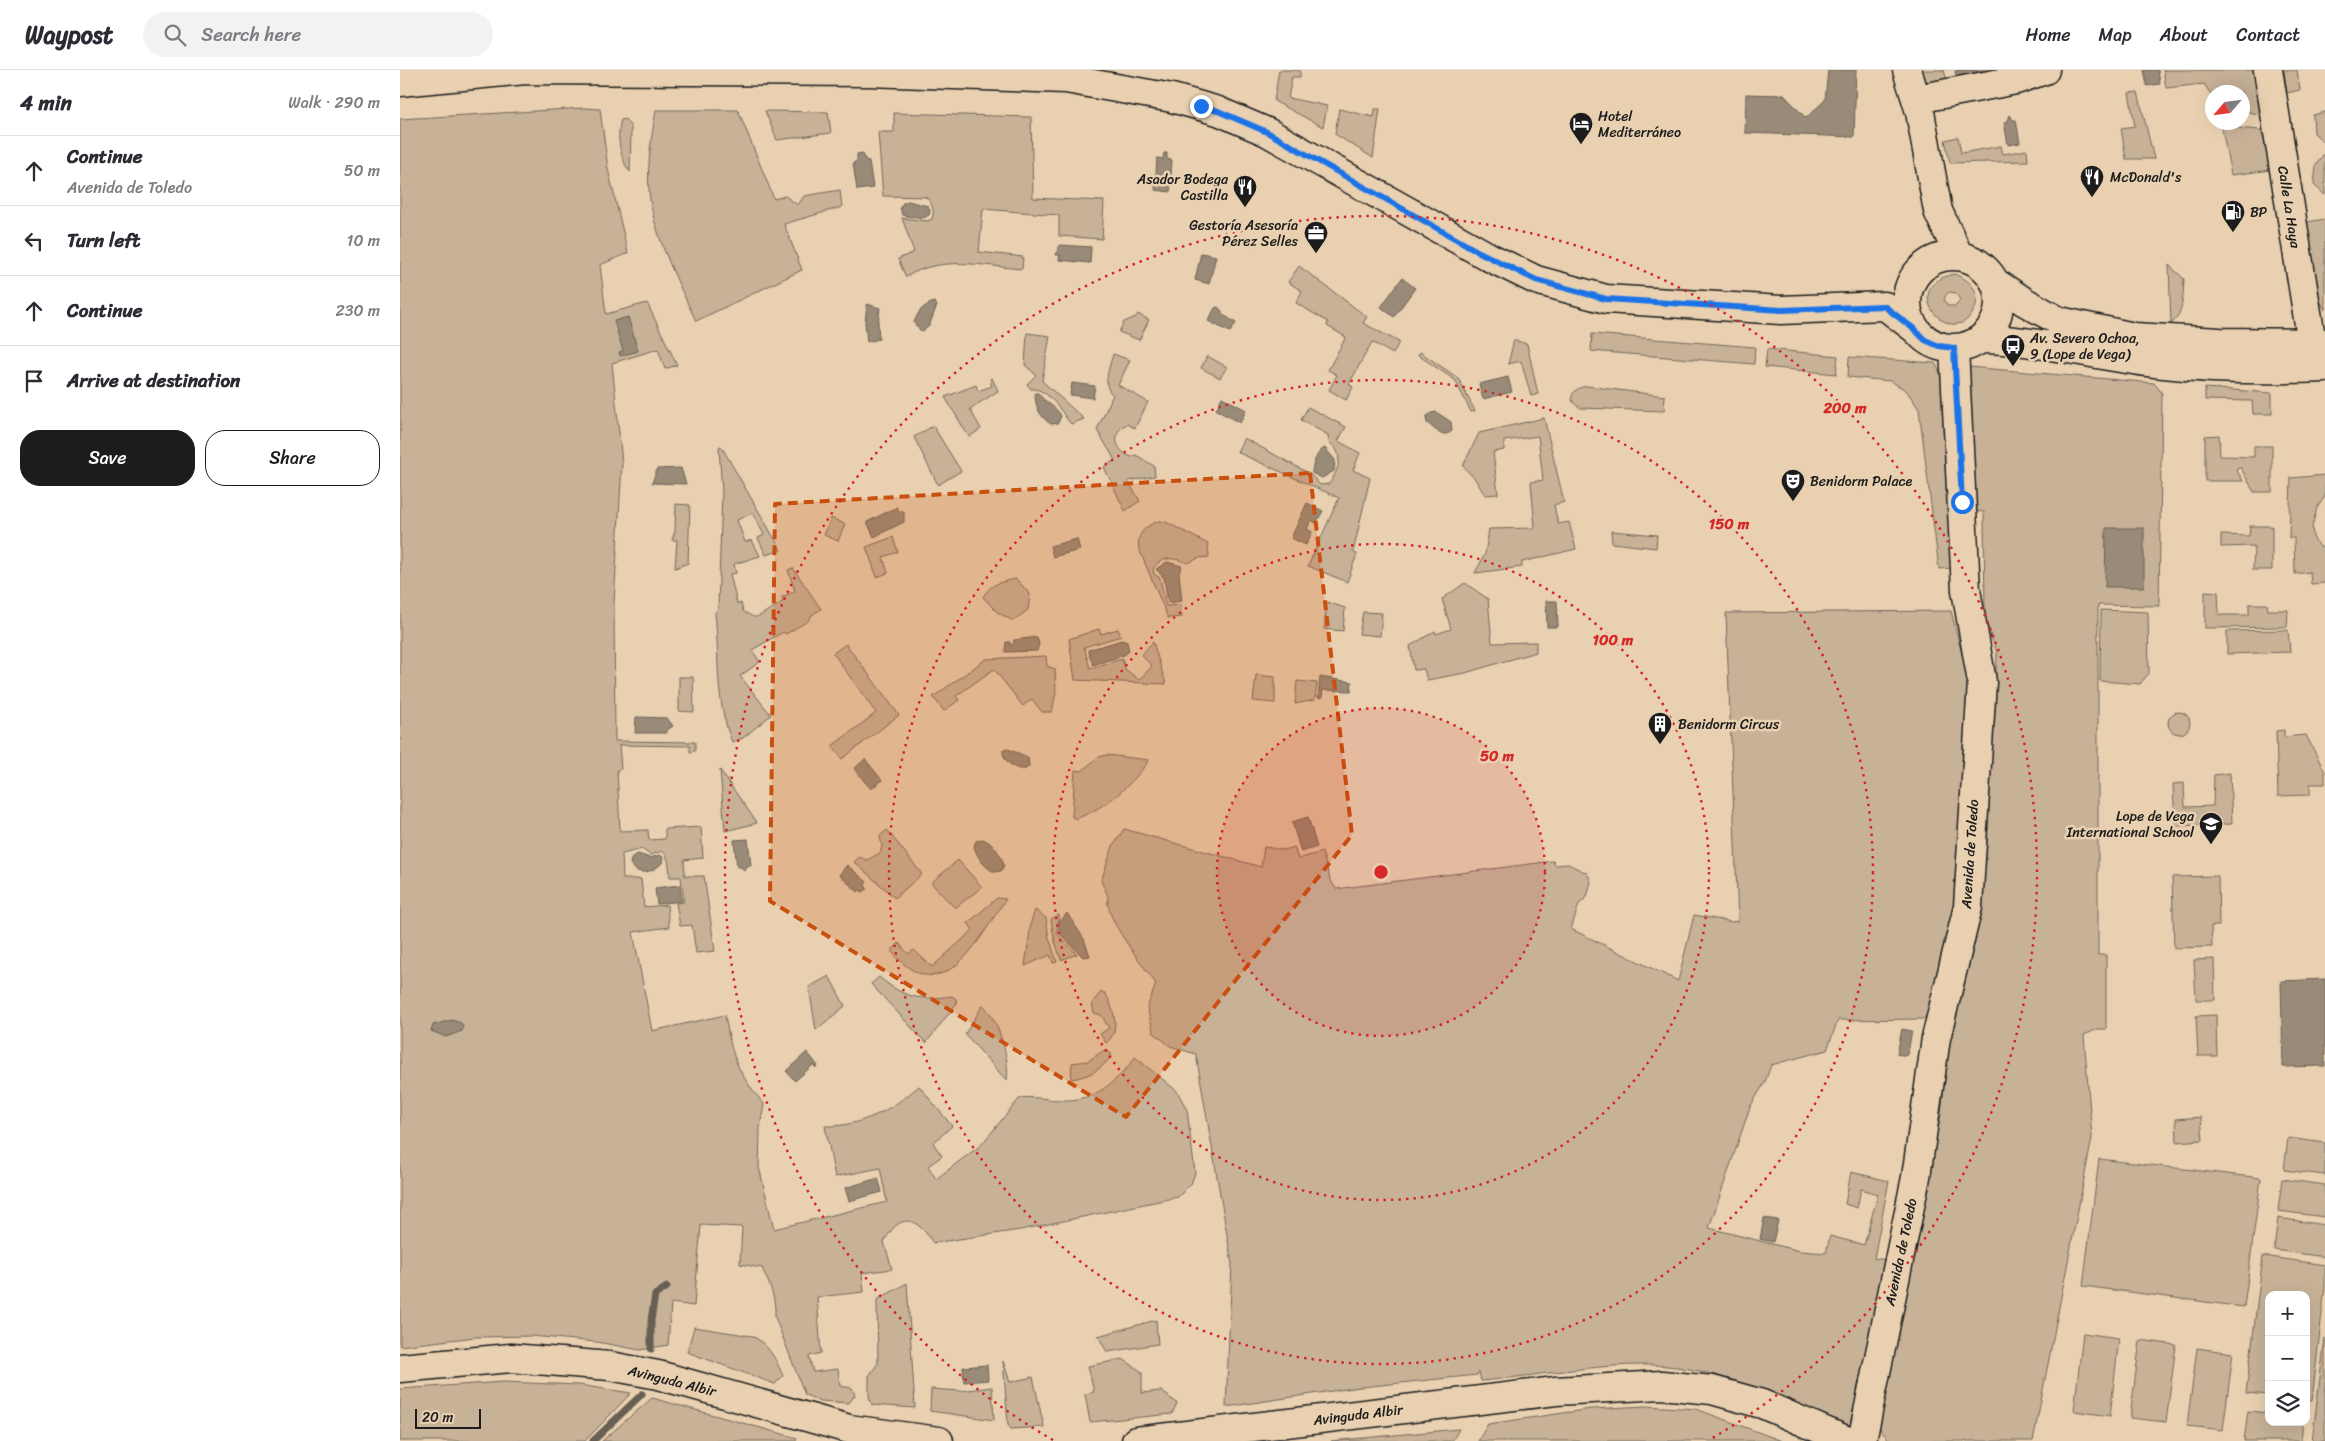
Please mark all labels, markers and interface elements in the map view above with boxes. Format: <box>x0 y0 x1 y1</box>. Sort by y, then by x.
search box <box>143 12 493 57</box>
text: Waypost <box>25 14 113 56</box>
text: Search here <box>201 18 301 51</box>
text: Home <box>2026 19 2071 51</box>
text: Map <box>2099 19 2132 51</box>
text: About <box>2160 19 2208 51</box>
text: Contact <box>2236 19 2300 51</box>
icon: search <box>161 21 189 49</box>
text: 4 min <box>20 84 72 122</box>
north arrow <box>2205 85 2250 130</box>
text: Walk · 290 m <box>288 88 380 117</box>
route end <box>1190 95 1213 118</box>
place label: Hotel Mediterráneo <box>1598 104 1681 145</box>
hotel icon: Hotel Mediterráneo <box>1568 111 1594 145</box>
text: Continue <box>67 140 143 173</box>
text: 50 m <box>344 156 380 185</box>
icon: ahead <box>20 157 48 185</box>
restaurant icon: McDonald's <box>2079 164 2105 198</box>
street label: Calle La Haya <box>2270 164 2308 251</box>
place label: McDonald's <box>2110 165 2182 190</box>
place label: Asador Bodega Castilla <box>1136 167 1229 208</box>
text: Avenida de Toledo <box>67 173 192 202</box>
restaurant icon: Asador Bodega Castilla <box>1232 174 1258 208</box>
fuel station icon: BP <box>2220 199 2246 233</box>
place label: BP <box>2250 200 2268 225</box>
place label: Gestoría Asesoría Pérez Selles <box>1189 213 1299 254</box>
office icon: Gestoría Asesoría Pérez Selles <box>1303 220 1329 254</box>
text: Turn left <box>67 224 140 257</box>
text: 10 m <box>347 226 380 255</box>
icon: left <box>20 227 48 255</box>
text: Continue <box>67 294 143 327</box>
text: 230 m <box>335 296 380 325</box>
icon: ahead <box>20 297 48 325</box>
place label: Av. Severo Ochoa, 9 (Lope de Vega) <box>2029 326 2140 367</box>
bus stop icon: Av. Severo Ochoa, 9 (Lope de Vega) <box>2000 333 2026 367</box>
text: Arrive at destination <box>67 364 240 397</box>
icon: arrive <box>20 367 48 395</box>
text: 200 m <box>1822 395 1867 421</box>
button: Save <box>20 430 195 486</box>
button: Share <box>205 430 380 486</box>
theatre icon: Benidorm Palace <box>1780 468 1806 502</box>
place label: Benidorm Palace <box>1810 469 1912 494</box>
route start <box>1951 491 1974 514</box>
text: 150 m <box>1709 511 1750 537</box>
text: 100 m <box>1593 627 1634 653</box>
building icon: Benidorm Circus <box>1647 711 1673 745</box>
place label: Benidorm Circus <box>1678 712 1780 737</box>
text: 50 m <box>1480 743 1515 769</box>
street label: Avenida de Toledo <box>1954 799 1986 910</box>
place label: Lope de Vega International School <box>2066 804 2195 845</box>
school or university icon: Lope de Vega International School <box>2198 811 2224 845</box>
centre of rings <box>1372 863 1390 881</box>
street label: Avenida de Toledo <box>1877 1196 1925 1309</box>
map controls <box>2265 1291 2310 1426</box>
button: + <box>2265 1291 2310 1336</box>
button: − <box>2265 1336 2310 1381</box>
street label: Avinguda Albir <box>624 1358 720 1404</box>
button: layers <box>2265 1381 2310 1426</box>
street label: Avinguda Albir <box>1311 1397 1405 1433</box>
text: 20 m <box>422 1405 453 1430</box>
scale bar <box>415 1406 481 1429</box>

